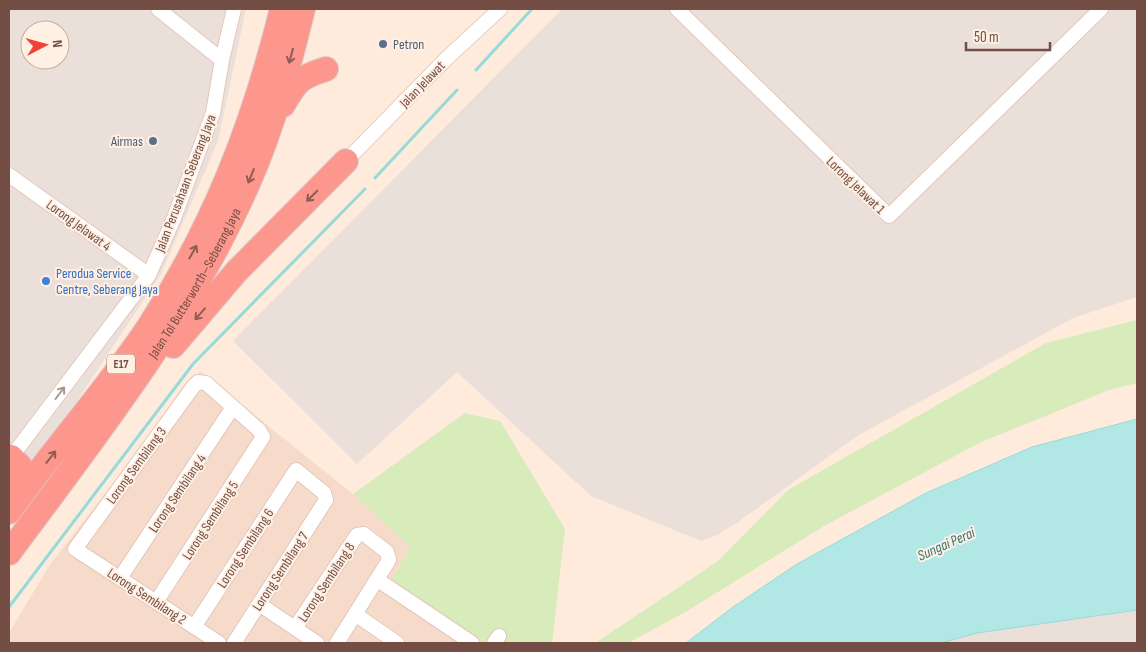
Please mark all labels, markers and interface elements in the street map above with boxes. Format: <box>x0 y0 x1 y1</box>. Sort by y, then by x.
north arrow <box>20 20 70 70</box>
scale bar <box>966 20 1050 52</box>
text: 50 m <box>974 28 999 47</box>
place label: Petron <box>393 36 424 53</box>
marker: Petron <box>377 38 389 50</box>
text: N <box>49 39 66 48</box>
one-way arrow <box>286 48 295 64</box>
street label: Jalan Jelawat <box>395 57 449 112</box>
street label: Jalan Perusahaan Seberang Jaya <box>151 112 220 255</box>
place label: Airmas <box>110 133 143 150</box>
marker: Airmas <box>147 135 159 147</box>
street label: Lorong Jelawat 1 <box>823 153 889 218</box>
one-way arrow <box>246 167 255 183</box>
one-way arrow <box>306 190 318 202</box>
street label: Lorong Jelawat 4 <box>43 196 115 255</box>
street label: Jalan Tol Butterworth–Seberang Jaya <box>144 205 245 362</box>
one-way arrow <box>188 244 198 259</box>
place label: Perodua Service Centre, Seberang Jaya <box>56 265 158 298</box>
marker: Perodua Service Centre, Seberang Jaya <box>40 275 52 287</box>
one-way arrow <box>195 307 206 320</box>
road number: E17 <box>107 354 135 374</box>
one-way arrow <box>54 387 65 400</box>
street label: Lorong Sembilang 3 <box>103 423 170 507</box>
one-way arrow <box>45 451 56 464</box>
street label: Lorong Sembilang 4 <box>145 451 210 536</box>
street label: Lorong Sembilang 5 <box>179 477 242 563</box>
street label: Lorong Sembilang 6 <box>213 505 277 591</box>
water label: Sungai Perai <box>915 523 979 566</box>
street label: Lorong Sembilang 7 <box>249 528 312 614</box>
street label: Lorong Sembilang 8 <box>294 539 358 625</box>
street label: Lorong Sembilang 2 <box>104 565 190 628</box>

